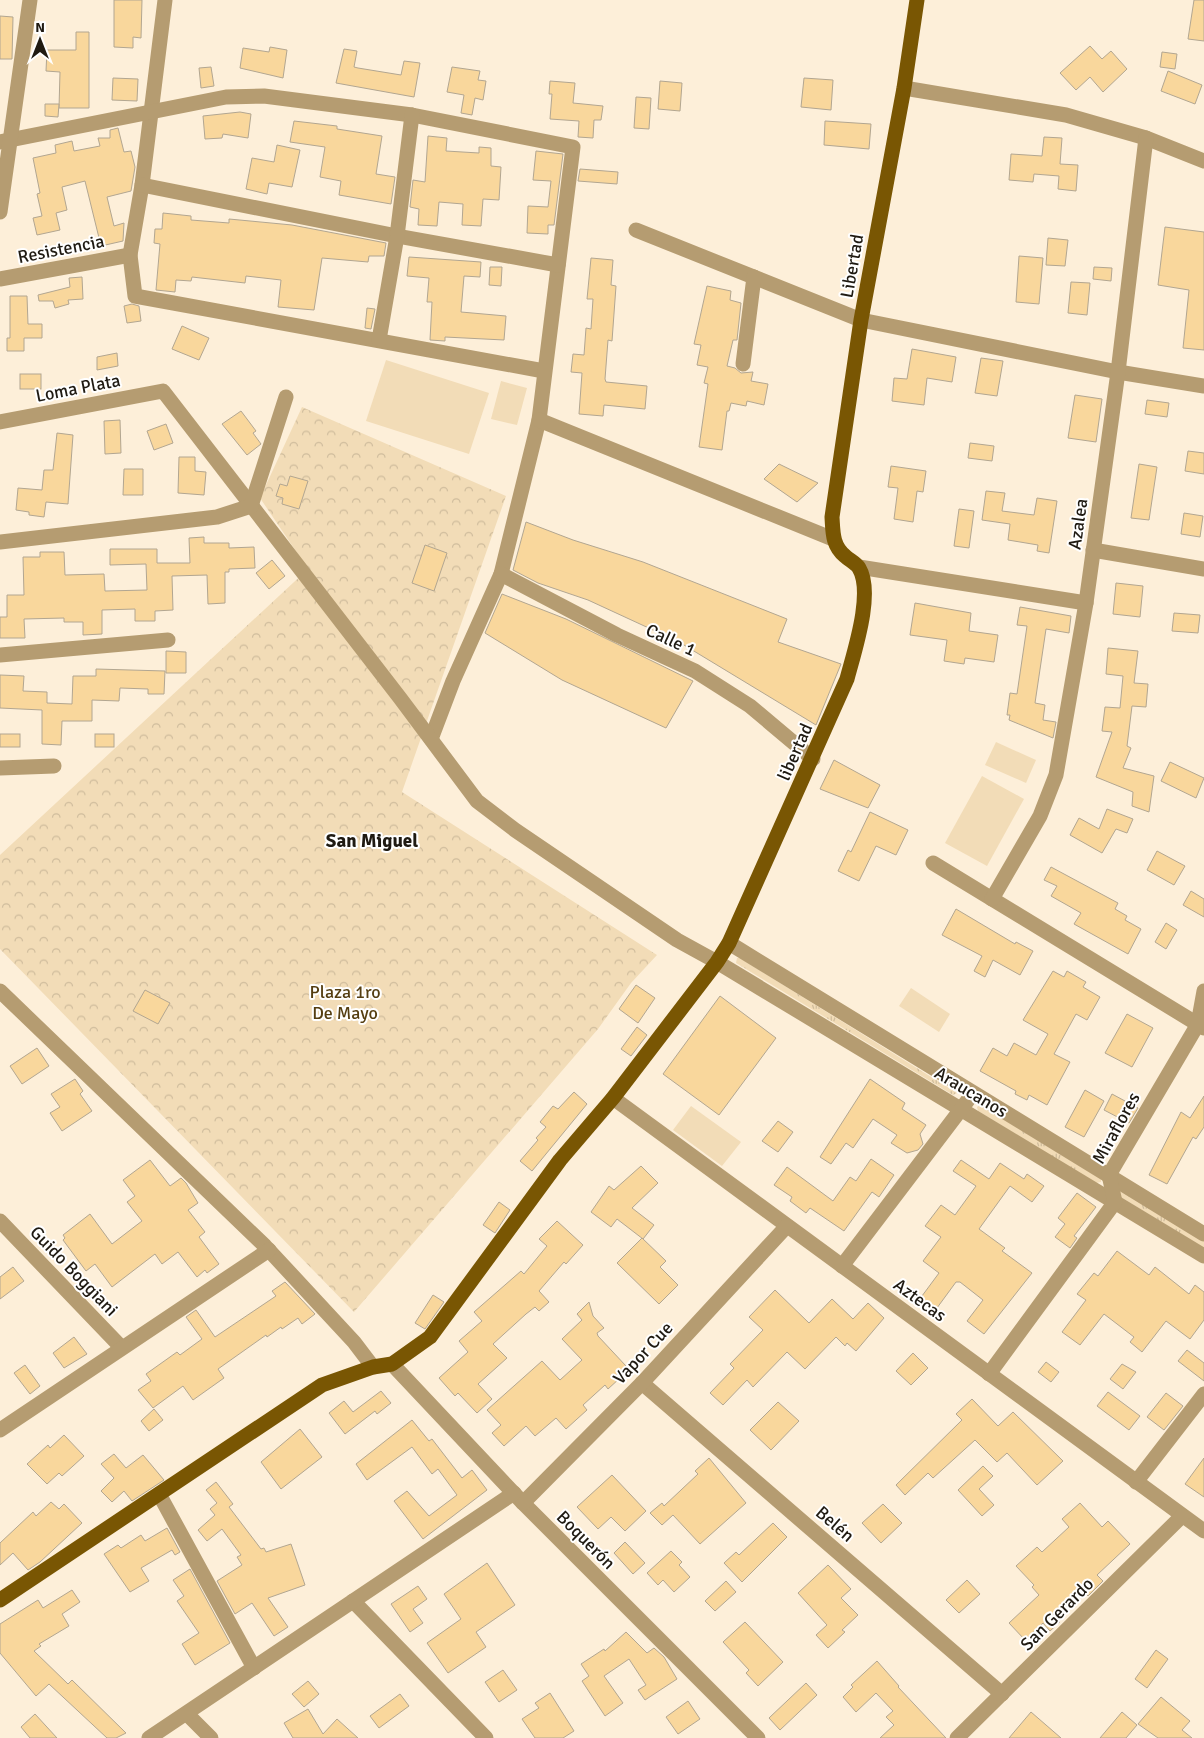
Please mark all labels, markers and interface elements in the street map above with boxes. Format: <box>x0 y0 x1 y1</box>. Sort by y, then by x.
north arrow <box>15 15 65 65</box>
text: N <box>35 19 45 36</box>
street label: Resistencia <box>16 230 106 268</box>
street label: Libertad <box>836 232 868 300</box>
street label: Loma Plata <box>34 369 122 407</box>
street label: Azalea <box>1064 497 1092 551</box>
street label: Calle 1 <box>642 619 700 661</box>
street label: libertad <box>773 720 817 784</box>
district label: San Miguel <box>326 829 418 853</box>
park label: Plaza 1ro De Mayo <box>309 981 381 1024</box>
street label: Araucanos <box>931 1062 1012 1122</box>
street label: Miraflores <box>1087 1088 1145 1168</box>
street label: Guido Boggiani <box>25 1221 123 1321</box>
street label: Aztecas <box>889 1274 951 1327</box>
street label: Vapor Cue <box>608 1317 678 1389</box>
street label: Belén <box>811 1501 859 1547</box>
street label: Boquerón <box>552 1506 620 1574</box>
street label: San Gerardo <box>1016 1573 1098 1655</box>

